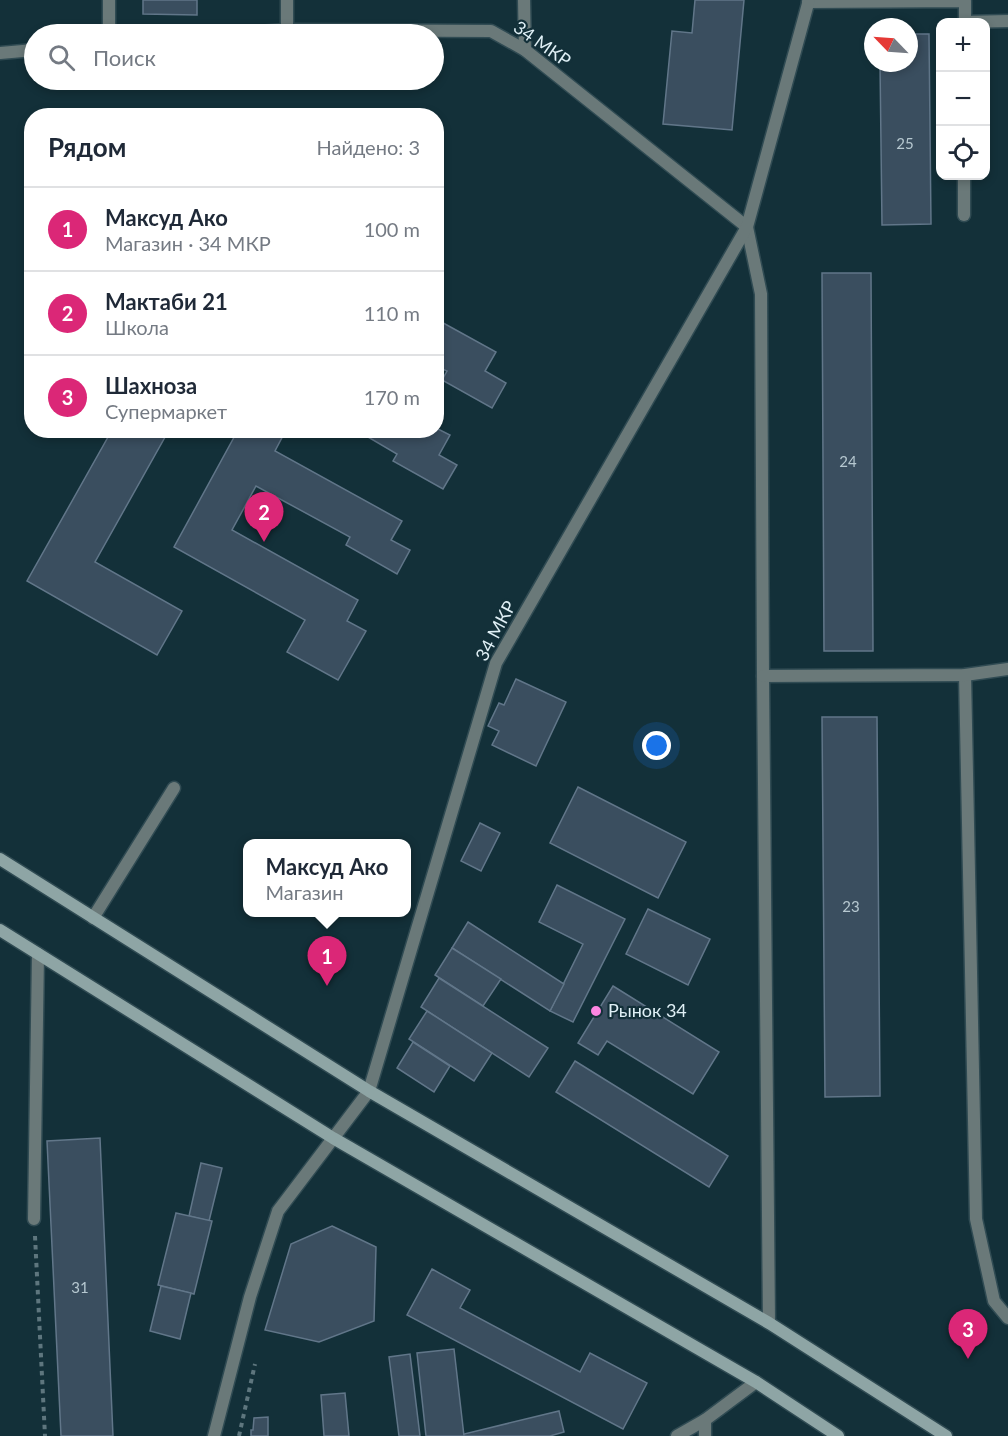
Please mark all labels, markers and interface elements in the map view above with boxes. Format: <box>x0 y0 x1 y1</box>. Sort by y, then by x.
street label: 34 МКР <box>510 16 576 71</box>
north arrow <box>864 18 918 72</box>
map controls <box>936 18 990 180</box>
button: + <box>936 18 990 72</box>
search box <box>24 24 444 90</box>
icon: search <box>45 41 78 74</box>
text: Поиск <box>93 44 156 71</box>
button: − <box>936 72 990 126</box>
button: locate <box>936 126 990 180</box>
text: Рядом <box>48 131 126 163</box>
house number: 25 <box>896 134 914 152</box>
text: Найдено: 3 <box>317 135 420 159</box>
text: Максуд Ако <box>105 204 228 231</box>
text: 1 <box>62 217 73 241</box>
text: 100 m <box>364 217 420 241</box>
text: Магазин · 34 МКР <box>105 231 271 255</box>
text: Мактаби 21 <box>105 288 228 315</box>
text: 2 <box>62 301 73 325</box>
text: 110 m <box>364 301 420 325</box>
text: Школа <box>105 315 169 339</box>
text: Шахноза <box>105 372 197 399</box>
text: 3 <box>62 385 73 409</box>
text: 170 m <box>364 385 420 409</box>
text: Супермаркет <box>105 399 227 423</box>
house number: 24 <box>839 452 857 470</box>
pin: 2 <box>244 492 284 542</box>
street label: 34 МКР <box>470 596 520 664</box>
your location <box>642 731 671 760</box>
popup <box>243 839 411 917</box>
text: Максуд Ако <box>266 853 388 880</box>
text: Магазин <box>266 880 344 904</box>
house number: 23 <box>842 897 860 915</box>
pin: 1 <box>308 936 346 986</box>
place label: Рынок 34 <box>608 999 687 1021</box>
marker: Рынок 34 <box>589 1004 603 1018</box>
house number: 31 <box>71 1278 89 1296</box>
pin: 3 <box>948 1310 988 1359</box>

